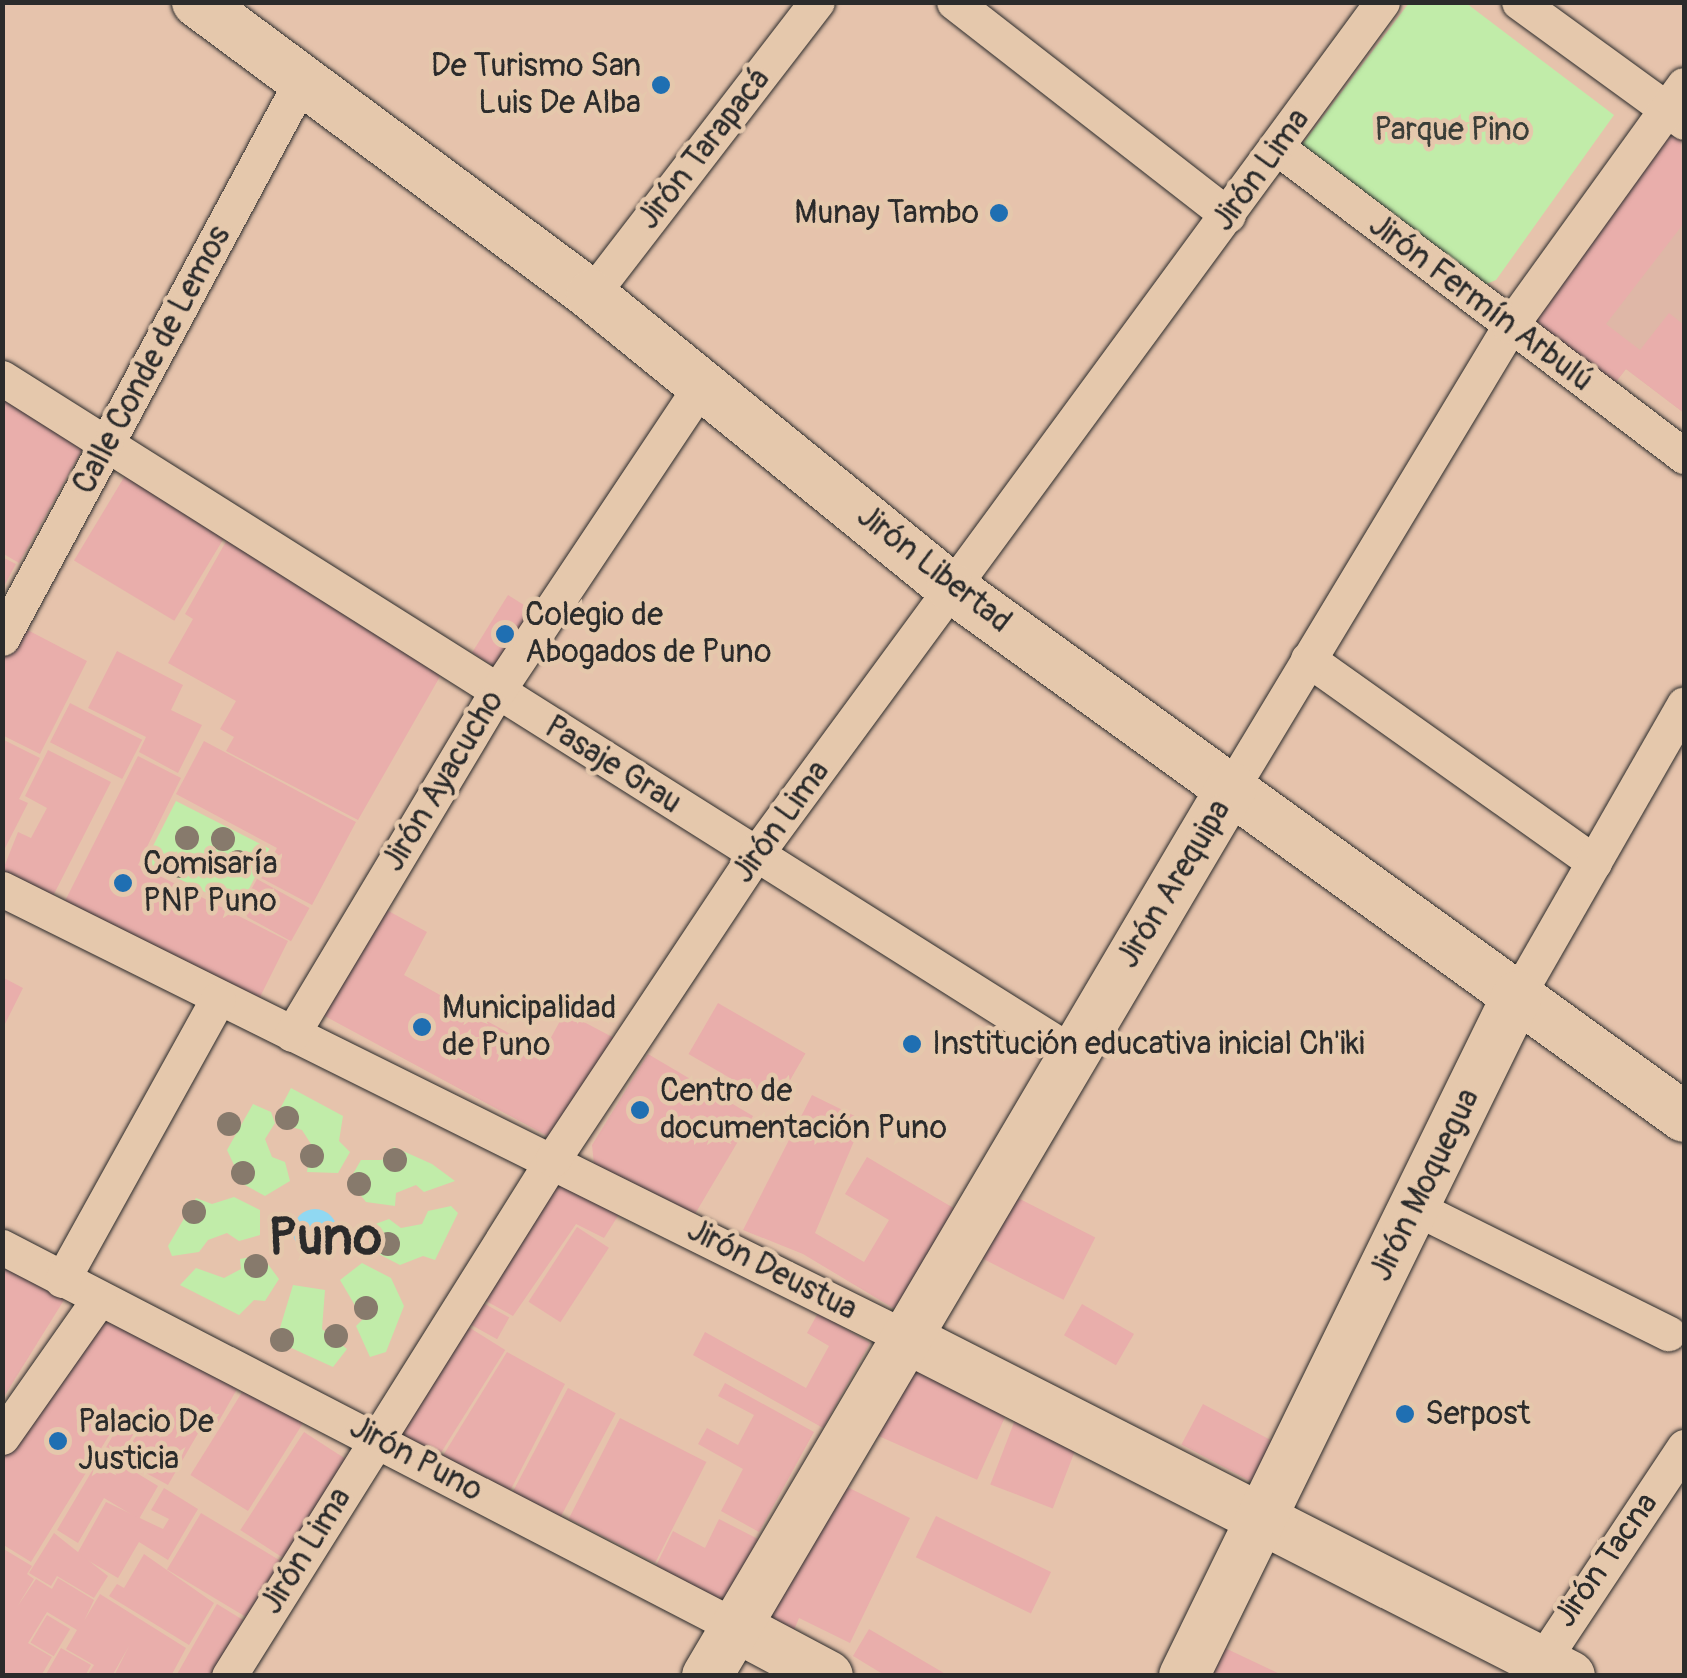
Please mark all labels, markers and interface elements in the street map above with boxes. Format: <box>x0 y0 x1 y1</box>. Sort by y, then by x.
place label: De Turismo San Luis De Alba <box>431 48 641 123</box>
street label: Jirón Tarapacá <box>629 61 779 237</box>
marker: De Turismo San Luis De Alba <box>650 74 672 96</box>
street label: Jirón Lima <box>1204 102 1318 238</box>
park label: Parque Pino <box>1374 111 1530 149</box>
place label: Munay Tambo <box>794 194 979 232</box>
marker: Munay Tambo <box>988 202 1010 224</box>
street label: Jirón Fermín Arbulú <box>1361 206 1601 400</box>
street label: Calle Conde de Lemos <box>65 219 239 501</box>
street label: Jirón Libertad <box>849 497 1019 641</box>
place label: Colegio de Abogados de Puno <box>525 597 772 672</box>
marker: Colegio de Abogados de Puno <box>494 623 516 645</box>
street label: Jirón Ayacucho <box>374 684 512 878</box>
street label: Pasaje Grau <box>538 708 688 822</box>
street label: Jirón Lima <box>724 754 838 890</box>
street label: Jirón Arequipa <box>1109 793 1239 975</box>
place label: Comisaría PNP Puno <box>143 846 278 921</box>
marker: Comisaría PNP Puno <box>112 872 134 894</box>
place label: Municipalidad de Puno <box>442 990 616 1065</box>
marker: Municipalidad de Puno <box>411 1016 433 1038</box>
place label: Institución educativa inicial Ch'iki <box>932 1025 1365 1063</box>
marker: Institución educativa inicial Ch'iki <box>901 1033 923 1055</box>
place label: Centro de documentación Puno <box>660 1073 947 1148</box>
street label: Jirón Moquegua <box>1362 1083 1488 1287</box>
marker: Centro de documentación Puno <box>629 1099 651 1121</box>
district label: Puno <box>268 1207 382 1269</box>
street label: Jirón Deustua <box>681 1211 863 1329</box>
place label: Serpost <box>1425 1395 1530 1433</box>
marker: Serpost <box>1394 1403 1416 1425</box>
place label: Palacio De Justicia <box>78 1404 214 1479</box>
street label: Jirón Puno <box>343 1408 489 1510</box>
marker: Palacio De Justicia <box>47 1430 69 1452</box>
street label: Jirón Lima <box>252 1481 360 1621</box>
street label: Jirón Tacna <box>1546 1486 1666 1634</box>

